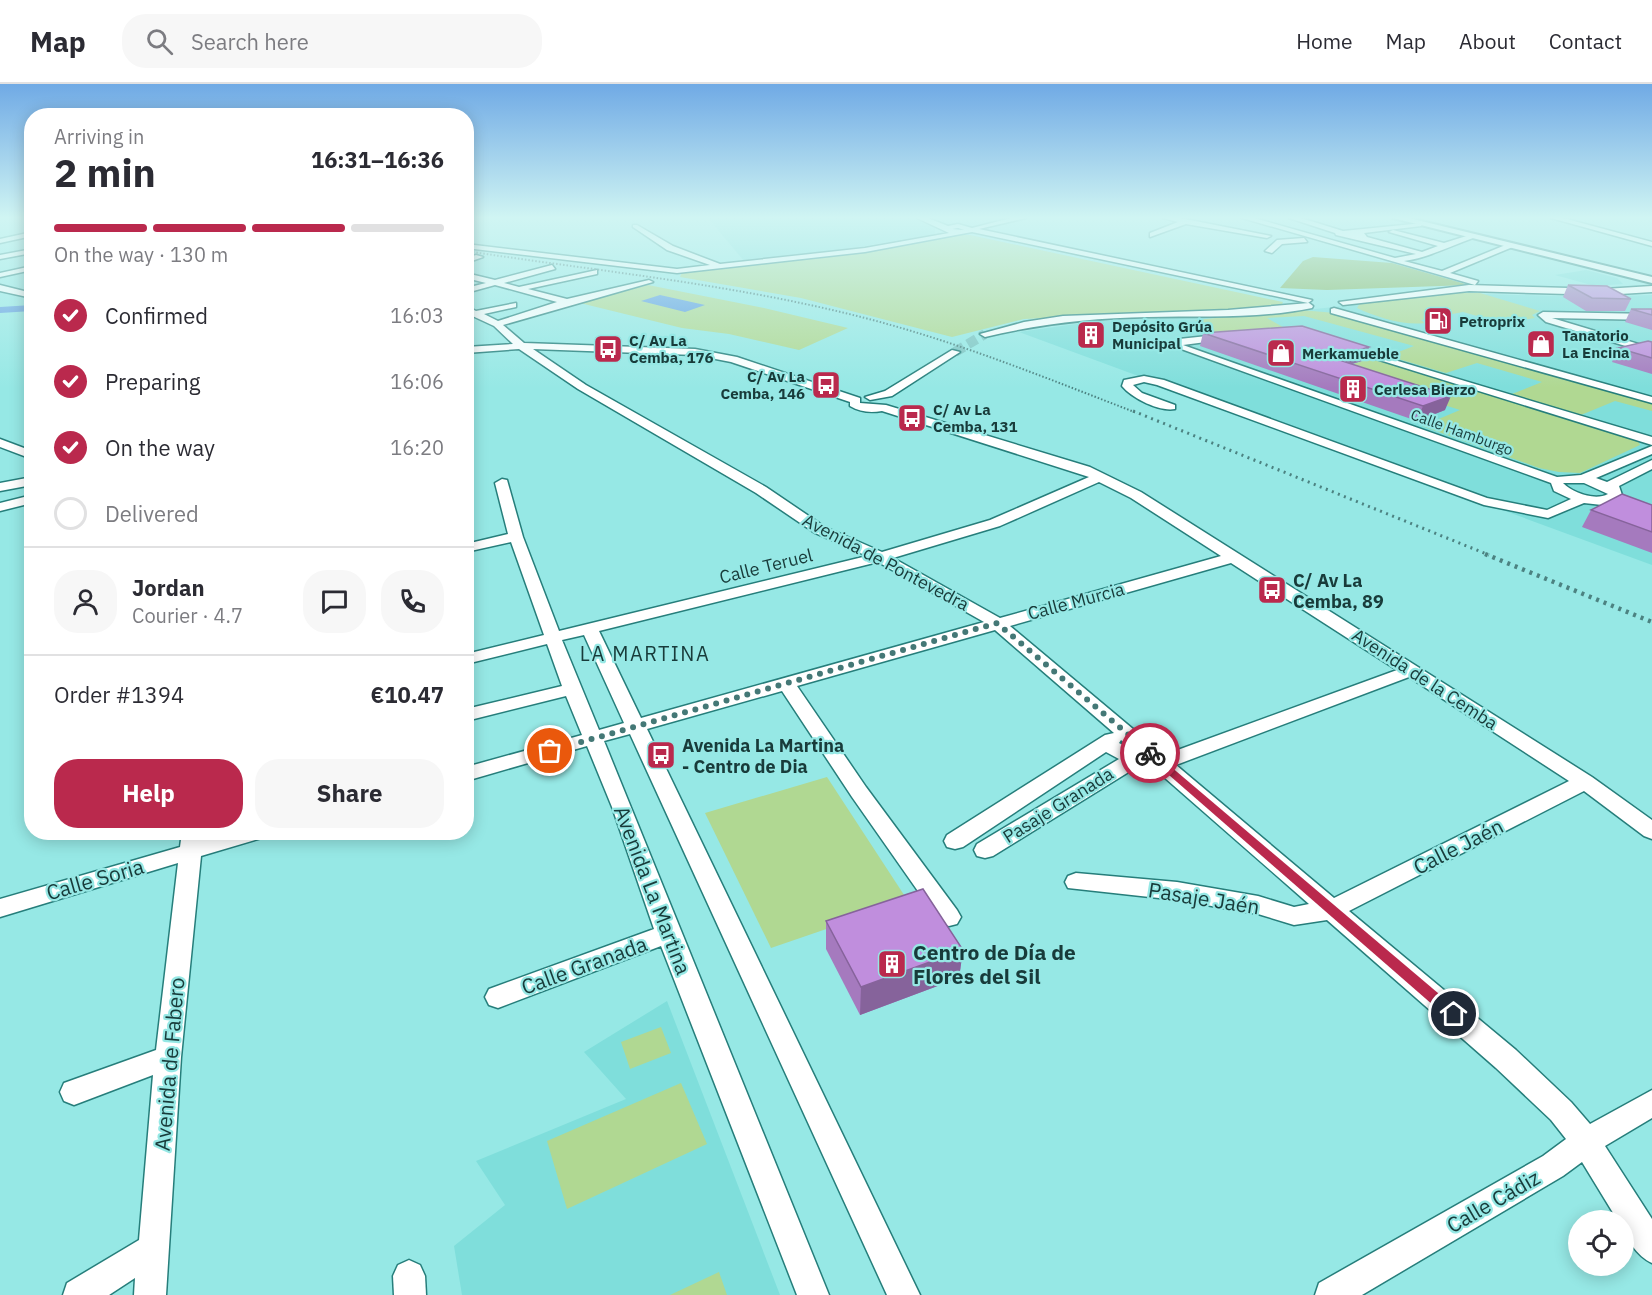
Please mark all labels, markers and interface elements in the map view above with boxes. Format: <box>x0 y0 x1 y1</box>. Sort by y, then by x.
search box <box>122 14 542 68</box>
text: Map <box>30 23 86 60</box>
icon: search <box>143 25 176 58</box>
text: Search here <box>191 27 309 56</box>
text: Home <box>1296 27 1353 55</box>
text: Map <box>1386 27 1426 55</box>
text: About <box>1459 27 1516 55</box>
text: Contact <box>1549 27 1622 55</box>
text: Arriving in <box>54 123 144 150</box>
text: 16:31–16:36 <box>311 145 444 174</box>
text: 2 min <box>54 147 156 198</box>
text: On the way · 130 m <box>54 241 228 268</box>
icon: check <box>54 299 87 332</box>
text: Confirmed <box>105 301 208 330</box>
text: 16:03 <box>390 302 444 329</box>
fuel station icon: Petroprix <box>1422 305 1454 337</box>
place label: Petroprix <box>1459 312 1526 331</box>
place label: Depósito Grúa Municipal <box>1112 317 1213 353</box>
building icon: Depósito Grúa Municipal <box>1075 319 1107 351</box>
place label: Tanatorio La Encina <box>1562 326 1630 362</box>
shop icon: Tanatorio La Encina <box>1525 328 1557 360</box>
place label: C/ Av La Cemba, 176 <box>629 331 714 367</box>
bus stop icon: C/ Av La Cemba, 176 <box>592 333 624 365</box>
shop icon: Merkamueble <box>1265 337 1297 369</box>
place label: Merkamueble <box>1302 344 1399 363</box>
icon: check <box>54 365 87 398</box>
text: Preparing <box>105 367 200 396</box>
place label: C/ Av La Cemba, 146 <box>720 367 805 403</box>
text: 16:06 <box>390 368 444 395</box>
bus stop icon: C/ Av La Cemba, 146 <box>810 369 842 401</box>
building icon: Cerlesa Bierzo <box>1337 373 1369 405</box>
place label: Cerlesa Bierzo <box>1374 380 1476 399</box>
place label: C/ Av La Cemba, 131 <box>933 400 1018 436</box>
bus stop icon: C/ Av La Cemba, 131 <box>896 402 928 434</box>
street label: Calle Hamburgo <box>1408 405 1516 459</box>
icon: check <box>54 431 87 464</box>
text: On the way <box>105 433 215 462</box>
text: 16:20 <box>390 434 444 461</box>
text: Delivered <box>105 499 199 528</box>
street label: Avenida de Pontevedra <box>799 508 974 616</box>
street label: Calle Teruel <box>717 543 815 589</box>
place label: C/ Av La Cemba, 89 <box>1293 569 1384 613</box>
button: person <box>54 570 117 633</box>
button: chat <box>303 570 366 633</box>
button: phone <box>381 570 444 633</box>
text: Jordan <box>132 573 205 602</box>
bus stop icon: C/ Av La Cemba, 89 <box>1256 574 1288 606</box>
street label: Calle Murcia <box>1025 577 1127 625</box>
text: Courier · 4.7 <box>132 602 243 629</box>
street label: Avenida de la Cemba <box>1348 623 1502 735</box>
district label: LA MARTINA <box>580 640 710 667</box>
text: Order #1394 <box>54 680 184 709</box>
text: €10.47 <box>371 680 444 709</box>
courier <box>1120 723 1180 783</box>
pin <box>524 725 575 776</box>
icon: bag <box>533 734 566 767</box>
place label: Avenida La Martina - Centro de Dia <box>682 734 844 778</box>
icon: bike <box>1134 737 1167 770</box>
bus stop icon: Avenida La Martina - Centro de Dia <box>645 739 677 771</box>
button: Help <box>54 759 243 828</box>
button: Share <box>255 759 444 828</box>
street label: Pasaje Granada <box>999 762 1118 848</box>
street label: Avenida La Martina <box>608 802 698 978</box>
street label: Calle Jaén <box>1408 811 1508 881</box>
street label: Calle Soria <box>43 852 147 906</box>
street label: Pasaje Jaén <box>1146 875 1262 921</box>
street label: Calle Granada <box>517 929 651 1001</box>
place label: Centro de Día de Flores del Sil <box>913 938 1076 990</box>
building icon: Centro de Día de Flores del Sil <box>876 948 908 980</box>
street label: Avenida de Fabero <box>147 976 191 1152</box>
pin <box>1428 988 1479 1039</box>
icon: home <box>1437 997 1470 1030</box>
street label: Calle Cádiz <box>1441 1163 1545 1239</box>
map controls <box>1568 1210 1634 1276</box>
button: locate <box>1568 1210 1634 1276</box>

